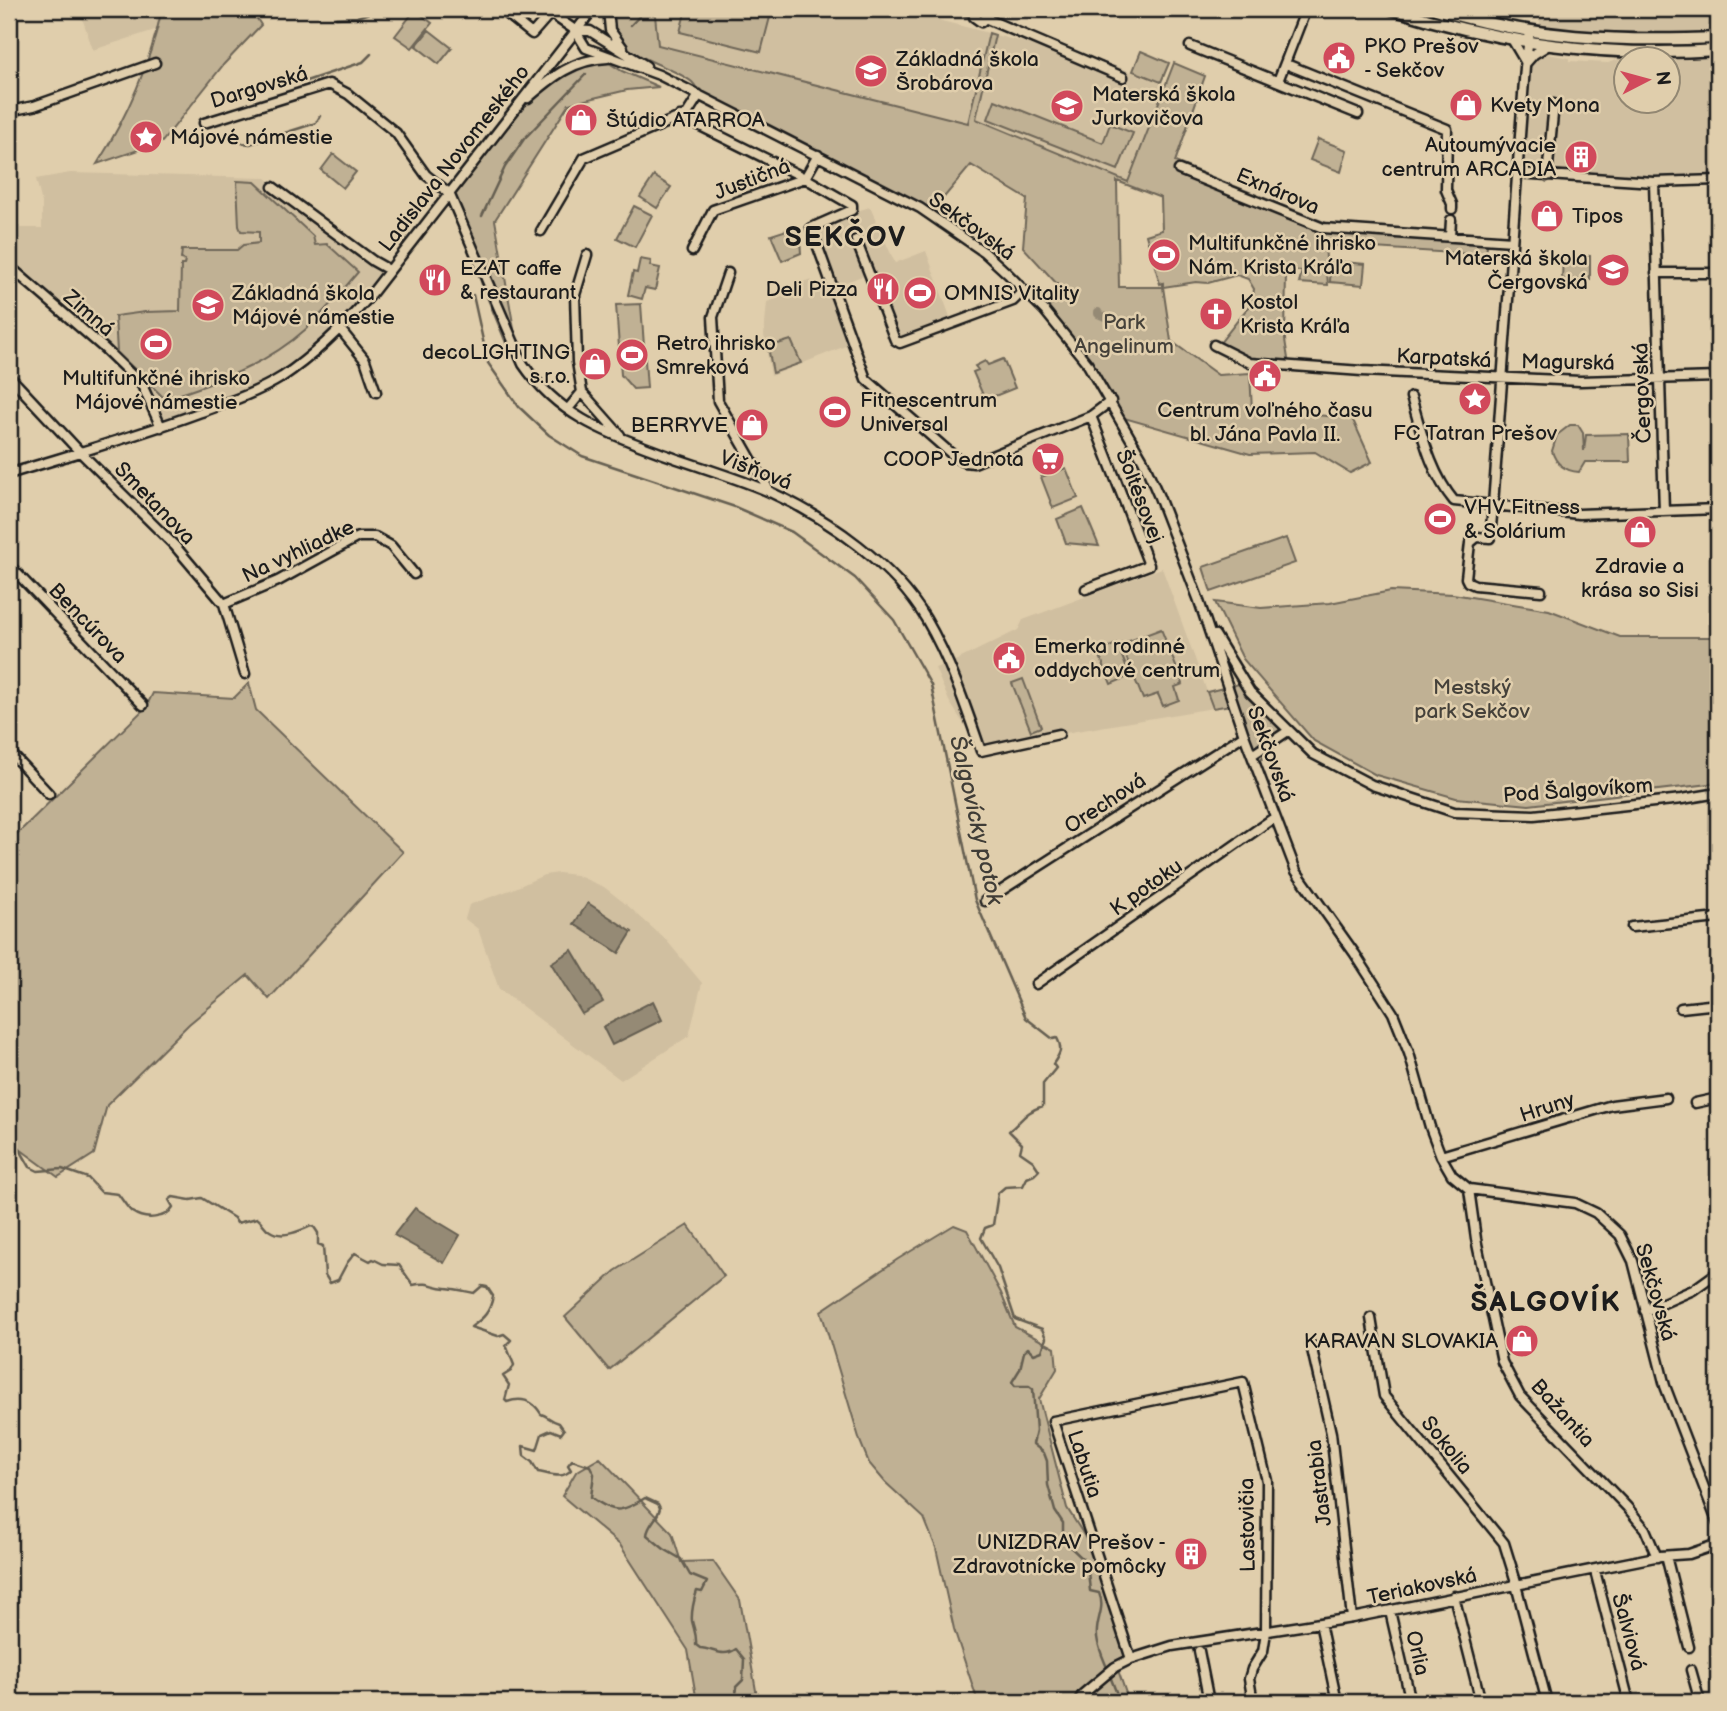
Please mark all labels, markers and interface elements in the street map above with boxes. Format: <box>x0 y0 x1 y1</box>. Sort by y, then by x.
place label: PKO Prešov - Sekčov <box>1364 34 1479 83</box>
public building icon: PKO Prešov - Sekčov <box>1320 39 1358 77</box>
north arrow <box>1612 46 1682 116</box>
place label: Základná škola Šrobárova <box>895 47 1039 96</box>
school or university icon: Základná škola Šrobárova <box>852 52 890 90</box>
street label: Ladislava Novomeského <box>374 60 535 257</box>
street label: Dargovská <box>208 61 311 114</box>
text: N <box>1650 70 1675 87</box>
place label: Materská škola Jurkovičova <box>1092 82 1236 131</box>
shop icon: Kvety Mona <box>1447 86 1485 124</box>
school or university icon: Materská škola Jurkovičova <box>1048 87 1086 125</box>
place label: Kvety Mona <box>1490 93 1600 118</box>
shop icon: Štúdio ATARROA <box>562 101 600 139</box>
place label: Štúdio ATARROA <box>606 108 765 133</box>
place icon: Májové námestie <box>127 118 165 156</box>
place label: Májové námestie <box>170 125 333 150</box>
place label: Autoumývacie centrum ARCADIA <box>1382 133 1556 182</box>
building icon: Autoumývacie centrum ARCADIA <box>1562 138 1600 176</box>
street label: Justičná <box>711 154 794 205</box>
street label: Exnárova <box>1232 163 1323 220</box>
street label: Sekčovská <box>924 187 1020 266</box>
shop icon: Tipos <box>1528 197 1566 235</box>
place label: Tipos <box>1572 204 1623 229</box>
district label: SEKČOV <box>785 218 907 254</box>
place label: Multifunkčné ihrisko Nám. Krista Kráľa <box>1188 231 1376 280</box>
sports icon: Multifunkčné ihrisko Nám. Krista Kráľa <box>1145 236 1183 274</box>
place label: Materská škola Čergovská <box>1444 246 1588 295</box>
school or university icon: Materská škola Čergovská <box>1594 251 1632 289</box>
place label: EZAT caffe & restaurant <box>460 256 577 305</box>
restaurant icon: EZAT caffe & restaurant <box>416 261 454 299</box>
restaurant icon: Deli Pizza <box>864 270 902 308</box>
sports icon: OMNIS Vitality <box>901 274 939 312</box>
place label: Deli Pizza <box>765 277 858 302</box>
place label: Základná škola Májové námestie <box>231 281 395 330</box>
place label: OMNIS Vitality <box>944 281 1080 306</box>
street label: Zimná <box>57 284 119 342</box>
school or university icon: Základná škola Májové námestie <box>189 286 227 324</box>
place label: Kostol Krista Kráľa <box>1240 290 1350 339</box>
church icon: Kostol Krista Kráľa <box>1197 295 1235 333</box>
park label: Park Angelinum <box>1074 310 1174 359</box>
sports icon: Multifunkčné ihrisko Májové námestie <box>137 325 175 363</box>
place label: Retro ihrisko Smreková <box>656 331 776 380</box>
sports icon: Retro ihrisko Smreková <box>613 336 651 374</box>
place label: decoLIGHTING s.r.o. <box>422 340 570 389</box>
street label: Čergovská <box>1627 342 1657 444</box>
street label: Karpatská <box>1396 344 1492 373</box>
shop icon: decoLIGHTING s.r.o. <box>576 345 614 383</box>
street label: Magurská <box>1521 349 1615 376</box>
public building icon: Centrum voľného času bl. Jána Pavla II. <box>1246 357 1284 395</box>
place label: Multifunkčné ihrisko Májové námestie <box>62 366 250 415</box>
place icon: FC Tatran Prešov <box>1456 380 1494 418</box>
place label: Fitnescentrum Universal <box>860 388 997 437</box>
sports icon: Fitnescentrum Universal <box>816 393 854 431</box>
place label: Centrum voľného času bl. Jána Pavla II. <box>1157 398 1373 447</box>
shop icon: BERRYVE <box>733 406 771 444</box>
place label: BERRYVE <box>631 413 728 438</box>
place label: FC Tatran Prešov <box>1393 421 1558 446</box>
supermarket icon: COOP Jednota <box>1029 440 1067 478</box>
street label: Višňová <box>716 445 795 496</box>
street label: Šoltésovej <box>1110 446 1169 547</box>
place label: COOP Jednota <box>883 447 1024 472</box>
street label: Smetanova <box>109 457 200 550</box>
place label: VHV Fitness & Solárium <box>1464 495 1580 544</box>
sports icon: VHV Fitness & Solárium <box>1421 500 1459 538</box>
shop icon: Zdravie a krása so Sisi <box>1621 513 1659 551</box>
street label: Na vyhliadke <box>238 515 358 588</box>
place label: Zdravie a krása so Sisi <box>1581 554 1699 603</box>
street label: Bencúrova <box>43 578 132 669</box>
place label: Emerka rodinné oddychové centrum <box>1034 634 1220 683</box>
public building icon: Emerka rodinné oddychové centrum <box>990 639 1028 677</box>
park label: Mestský park Sekčov <box>1414 675 1531 724</box>
street label: Sekčovská <box>1242 703 1299 806</box>
water label: Šalgovícky potok <box>943 733 1009 908</box>
street label: Orechová <box>1060 768 1151 839</box>
street label: Pod Šalgovíkom <box>1502 773 1654 808</box>
street label: K potoku <box>1105 853 1187 921</box>
street label: Hruny <box>1517 1087 1578 1128</box>
street label: Sekčovská <box>1630 1240 1681 1344</box>
district label: ŠALGOVÍK <box>1471 1283 1621 1319</box>
shop icon: KARAVAN SLOVAKIA <box>1503 1322 1541 1360</box>
place label: KARAVAN SLOVAKIA <box>1304 1329 1498 1354</box>
street label: Bažantia <box>1525 1374 1600 1453</box>
street label: Sokolia <box>1416 1411 1478 1480</box>
street label: Labutia <box>1062 1427 1107 1501</box>
street label: Jastrabia <box>1302 1438 1337 1528</box>
street label: Lastovičia <box>1234 1478 1261 1572</box>
place label: UNIZDRAV Prešov - Zdravotnícke pomôcky <box>952 1530 1167 1579</box>
building icon: UNIZDRAV Prešov - Zdravotnícke pomôcky <box>1172 1535 1210 1573</box>
street label: Teriakovská <box>1365 1563 1479 1610</box>
street label: Šalviová <box>1606 1591 1651 1674</box>
street label: Orlia <box>1400 1628 1435 1678</box>

